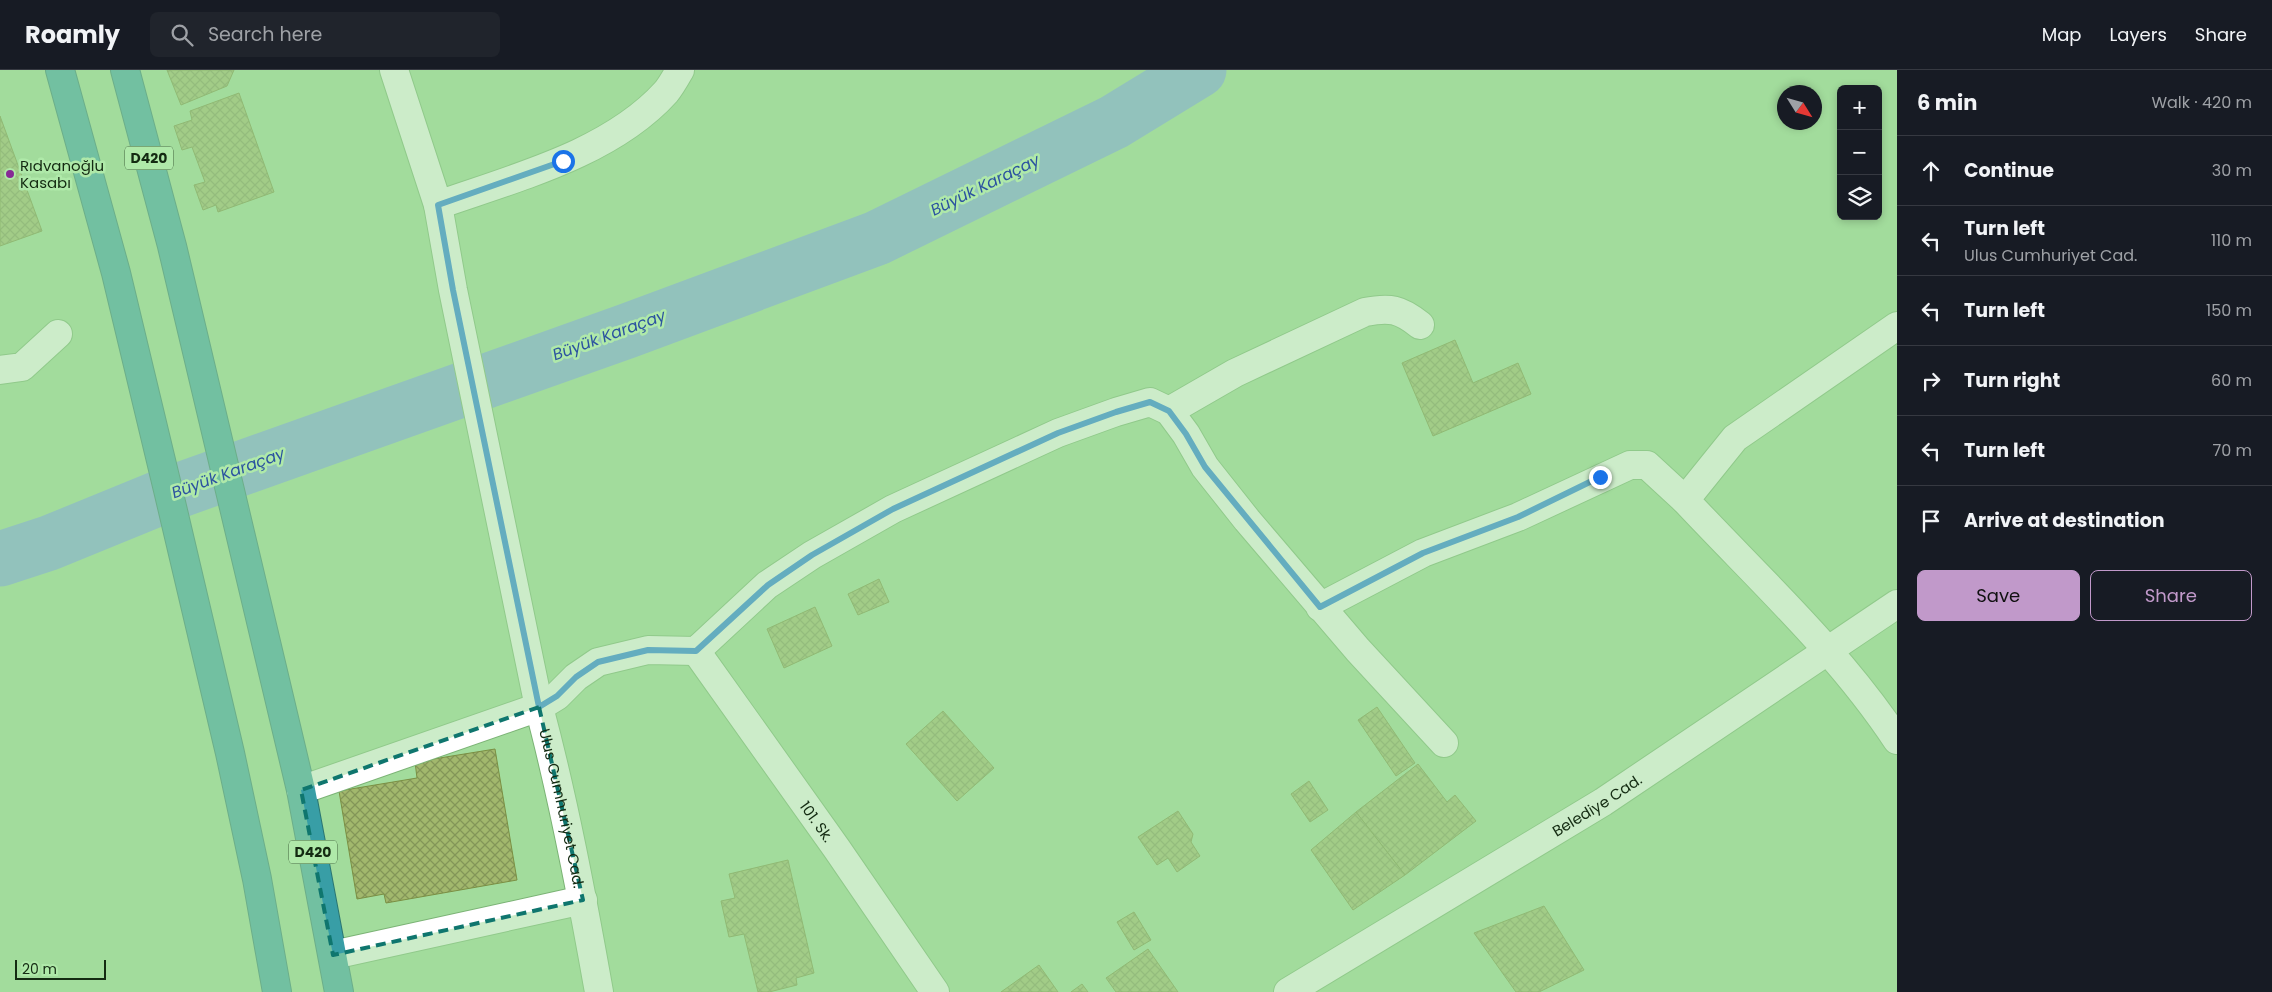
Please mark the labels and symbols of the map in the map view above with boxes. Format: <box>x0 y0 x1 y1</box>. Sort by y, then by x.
north arrow <box>1777 85 1822 130</box>
road number: D420 <box>125 146 173 170</box>
water label: Büyük Karaçay <box>926 148 1044 221</box>
route start <box>552 150 575 173</box>
place label: Rıdvanoğlu Kasabı <box>20 155 104 193</box>
marker: Rıdvanoğlu Kasabı <box>4 168 16 180</box>
water label: Büyük Karaçay <box>549 304 670 366</box>
water label: Büyük Karaçay <box>168 442 289 504</box>
route end <box>1589 466 1612 489</box>
street label: Ulus Cumhuriyet Cad. <box>535 726 590 890</box>
street label: Belediye Cad. <box>1548 769 1646 841</box>
street label: 101. Sk. <box>795 796 839 846</box>
road number: D420 <box>289 840 337 864</box>
scale bar <box>15 957 106 980</box>

